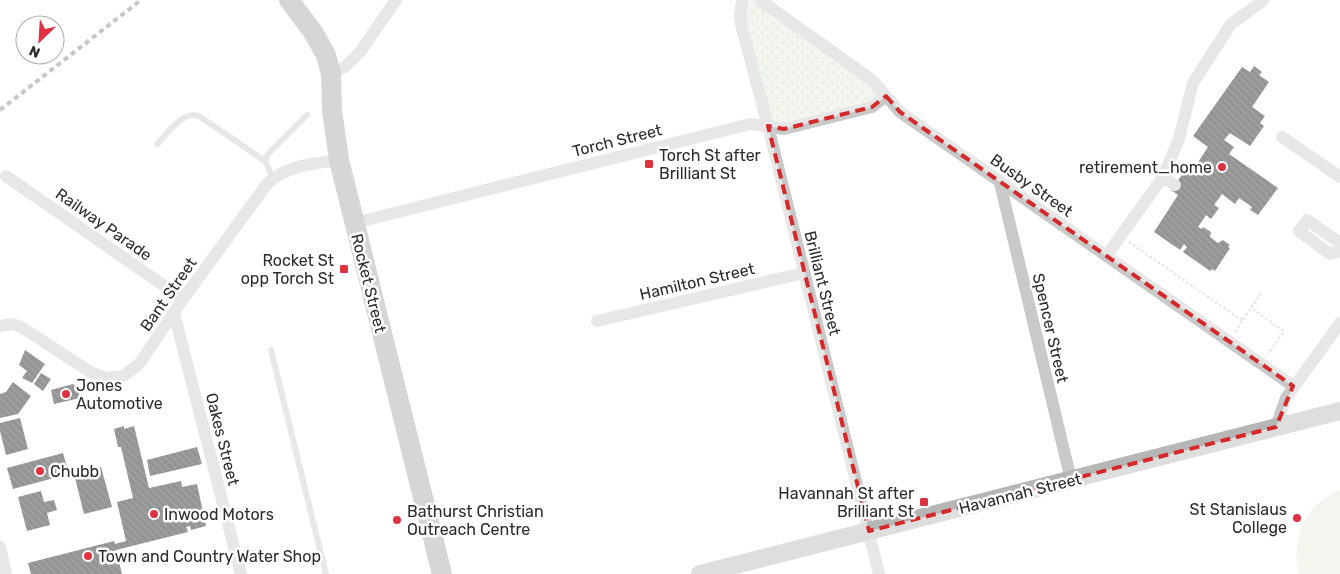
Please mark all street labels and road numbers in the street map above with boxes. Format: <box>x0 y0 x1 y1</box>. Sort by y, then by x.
street label: Torch Street <box>570 120 664 161</box>
street label: Busby Street <box>987 150 1077 221</box>
street label: Railway Parade <box>52 184 155 265</box>
street label: Brilliant Street <box>800 229 845 337</box>
street label: Rocket Street <box>347 232 390 335</box>
street label: Bant Street <box>136 254 201 335</box>
street label: Hamilton Street <box>638 259 757 304</box>
street label: Spencer Street <box>1029 271 1072 385</box>
street label: Oakes Street <box>202 391 243 487</box>
street label: Havannah Street <box>957 469 1083 518</box>

